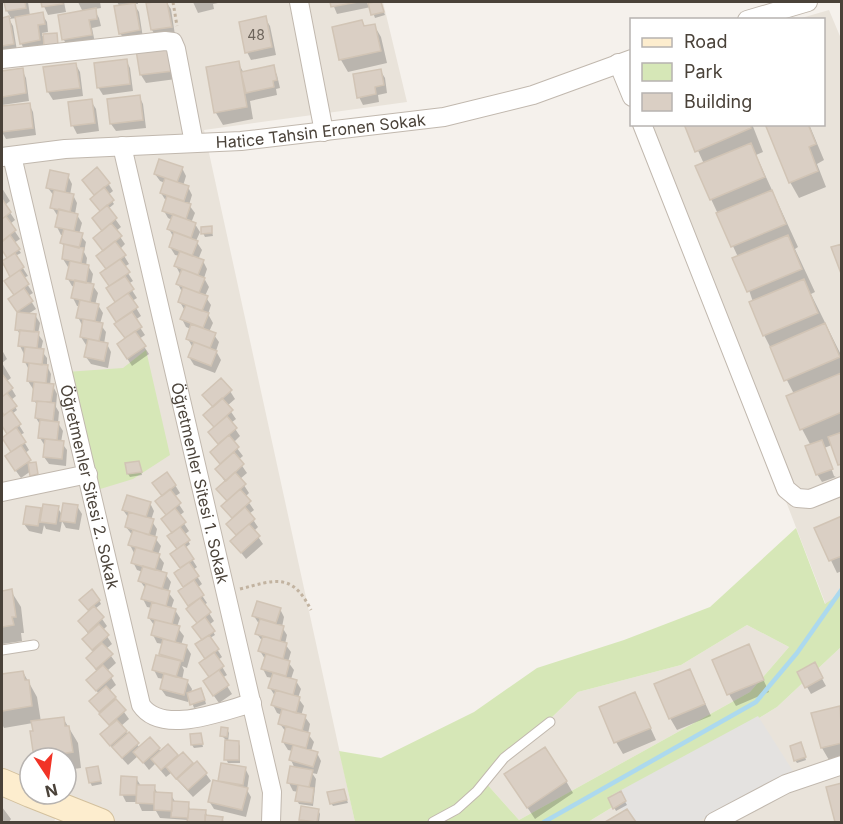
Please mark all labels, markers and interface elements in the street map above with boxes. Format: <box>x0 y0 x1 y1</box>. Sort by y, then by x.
legend <box>630 18 825 126</box>
house number: 48 <box>247 26 265 43</box>
text: Road <box>684 31 727 52</box>
text: Park <box>684 61 723 82</box>
text: Building <box>684 91 752 112</box>
street label: Hatice Tahsin Eronen Sokak <box>215 109 427 152</box>
street label: Öğretmenler Sitesi 1. Sokak <box>167 380 233 586</box>
street label: Öğretmenler Sitesi 2. Sokak <box>56 383 124 591</box>
north arrow <box>18 746 78 806</box>
text: N <box>43 779 60 802</box>

